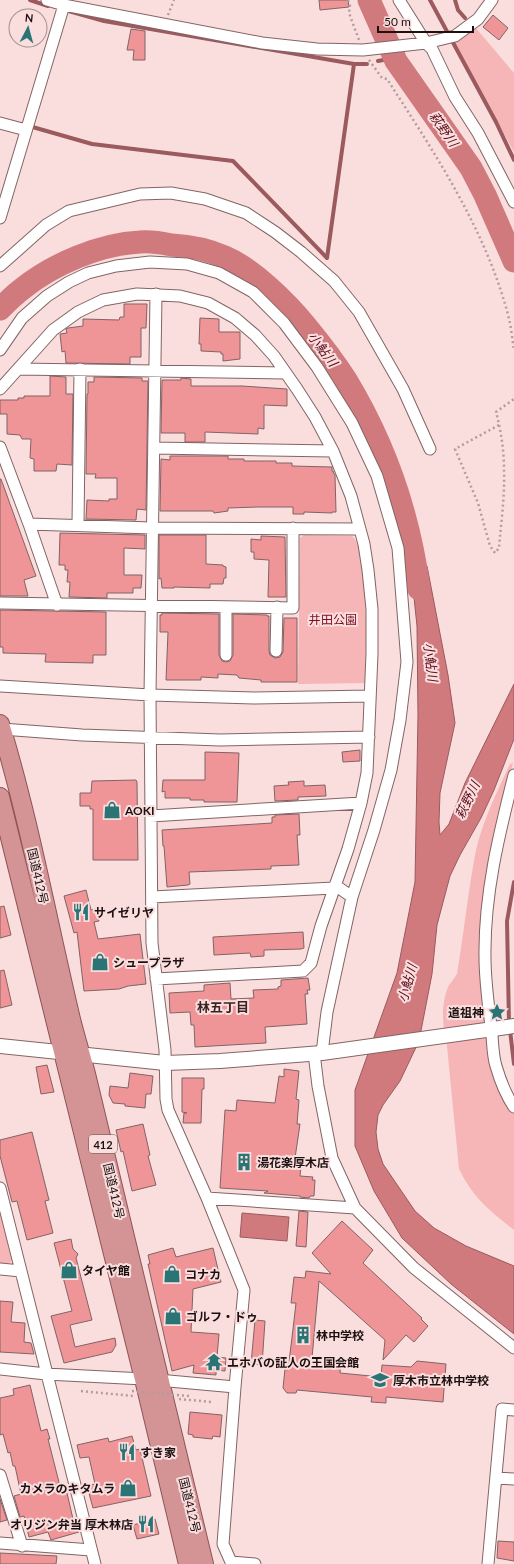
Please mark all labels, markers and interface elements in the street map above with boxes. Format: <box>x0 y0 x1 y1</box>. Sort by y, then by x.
north arrow <box>8 8 48 48</box>
scale bar <box>378 8 473 34</box>
text: N <box>24 11 34 24</box>
text: 50 m <box>384 14 411 29</box>
water label: 萩野川 <box>426 108 463 151</box>
water label: 小鮎川 <box>305 329 342 371</box>
park label: 井田公園 <box>309 612 357 627</box>
water label: 小鮎川 <box>421 642 442 684</box>
water label: 萩野川 <box>451 777 484 821</box>
shop icon: AOKI <box>102 800 122 820</box>
place label: AOKI <box>124 803 155 818</box>
street label: 国道412号 <box>24 847 52 905</box>
restaurant icon: サイゼリヤ <box>71 902 91 922</box>
place label: サイゼリヤ <box>94 905 154 920</box>
shop icon: シュープラザ <box>90 952 110 972</box>
place label: シュープラザ <box>113 955 184 970</box>
water label: 小鮎川 <box>394 960 421 1004</box>
district label: 林五丁目 <box>197 999 249 1015</box>
place icon: 道祖神 <box>487 1002 507 1022</box>
place label: 道祖神 <box>448 1005 484 1020</box>
road number: 412 <box>89 1135 117 1153</box>
building icon: 湯花楽厚木店 <box>234 1152 254 1172</box>
place label: 湯花楽厚木店 <box>257 1155 329 1170</box>
street label: 国道412号 <box>100 1162 128 1220</box>
shop icon: タイヤ館 <box>59 1260 79 1280</box>
place label: タイヤ館 <box>82 1263 130 1278</box>
shop icon: コナカ <box>162 1264 182 1284</box>
place label: コナカ <box>185 1267 221 1282</box>
shop icon: ゴルフ・ドゥ <box>163 1306 183 1326</box>
place label: ゴルフ・ドゥ <box>186 1309 258 1324</box>
building icon: 林中学校 <box>293 1325 313 1345</box>
place label: 林中学校 <box>316 1328 364 1343</box>
temple icon: エホバの証人の王国会館 <box>204 1352 224 1372</box>
place label: エホバの証人の王国会館 <box>227 1355 359 1370</box>
school or university icon: 厚木市立林中学校 <box>370 1370 390 1390</box>
place label: 厚木市立林中学校 <box>393 1373 489 1388</box>
restaurant icon: すき家 <box>117 1442 137 1462</box>
place label: すき家 <box>140 1445 176 1460</box>
street label: 国道412号 <box>176 1476 204 1534</box>
shop icon: カメラのキタムラ <box>118 1478 138 1498</box>
place label: カメラのキタムラ <box>20 1481 115 1496</box>
restaurant icon: オリジン弁当 厚木林店 <box>136 1514 156 1534</box>
place label: オリジン弁当 厚木林店 <box>10 1517 133 1532</box>

